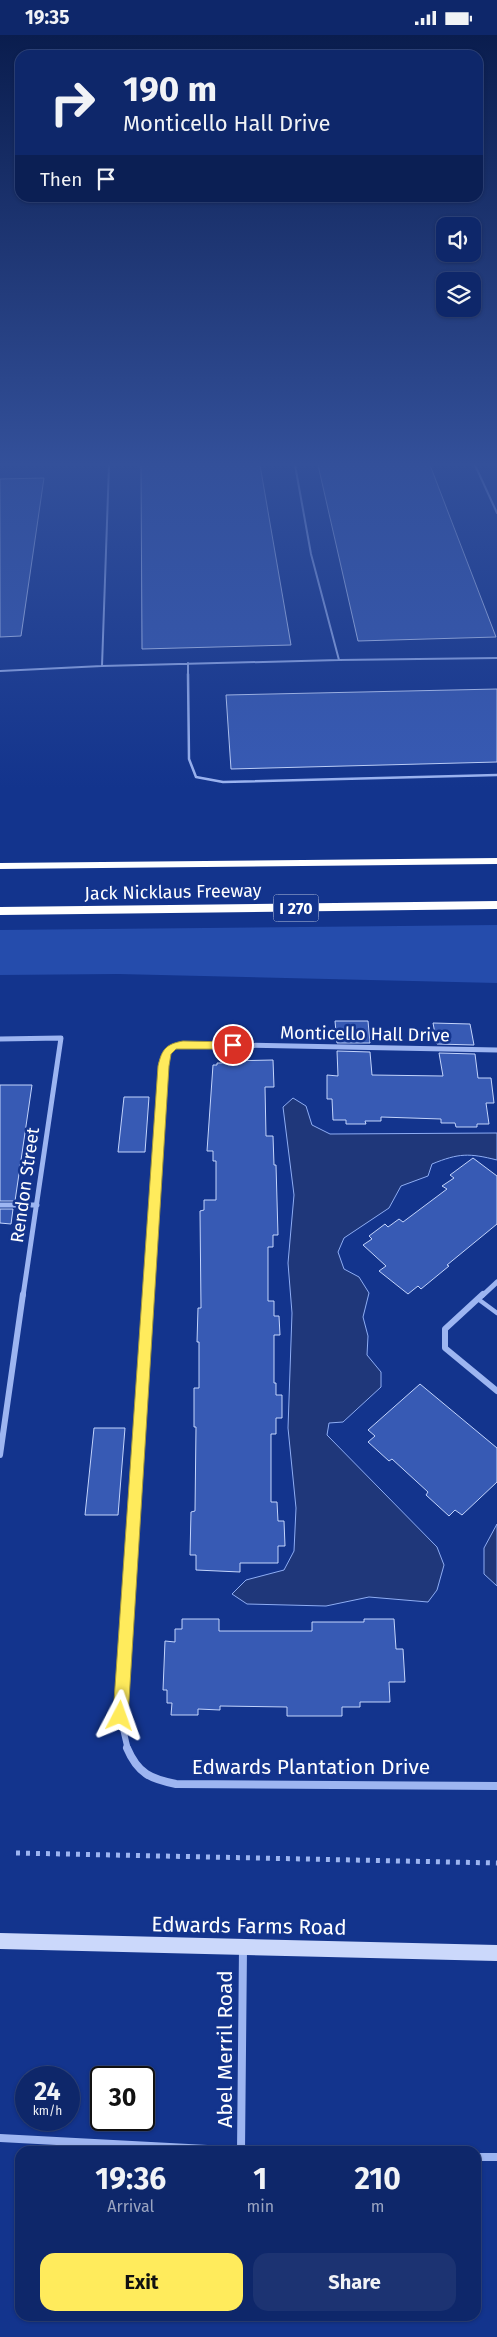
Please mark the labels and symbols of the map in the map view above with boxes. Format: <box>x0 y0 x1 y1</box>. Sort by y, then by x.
street label: Jack Nicklaus Freeway <box>84 879 262 905</box>
road number: I 270 <box>274 895 318 921</box>
street label: Monticello Hall Drive <box>280 1022 450 1046</box>
pin <box>212 1024 254 1066</box>
street label: Rendon Street <box>6 1125 44 1244</box>
position arrow <box>93 1689 145 1741</box>
street label: Edwards Plantation Drive <box>192 1754 430 1780</box>
street label: Edwards Farms Road <box>151 1911 347 1941</box>
street label: Abel Merril Road <box>212 1970 238 2128</box>
speed limit sign: 30 <box>90 2066 155 2131</box>

